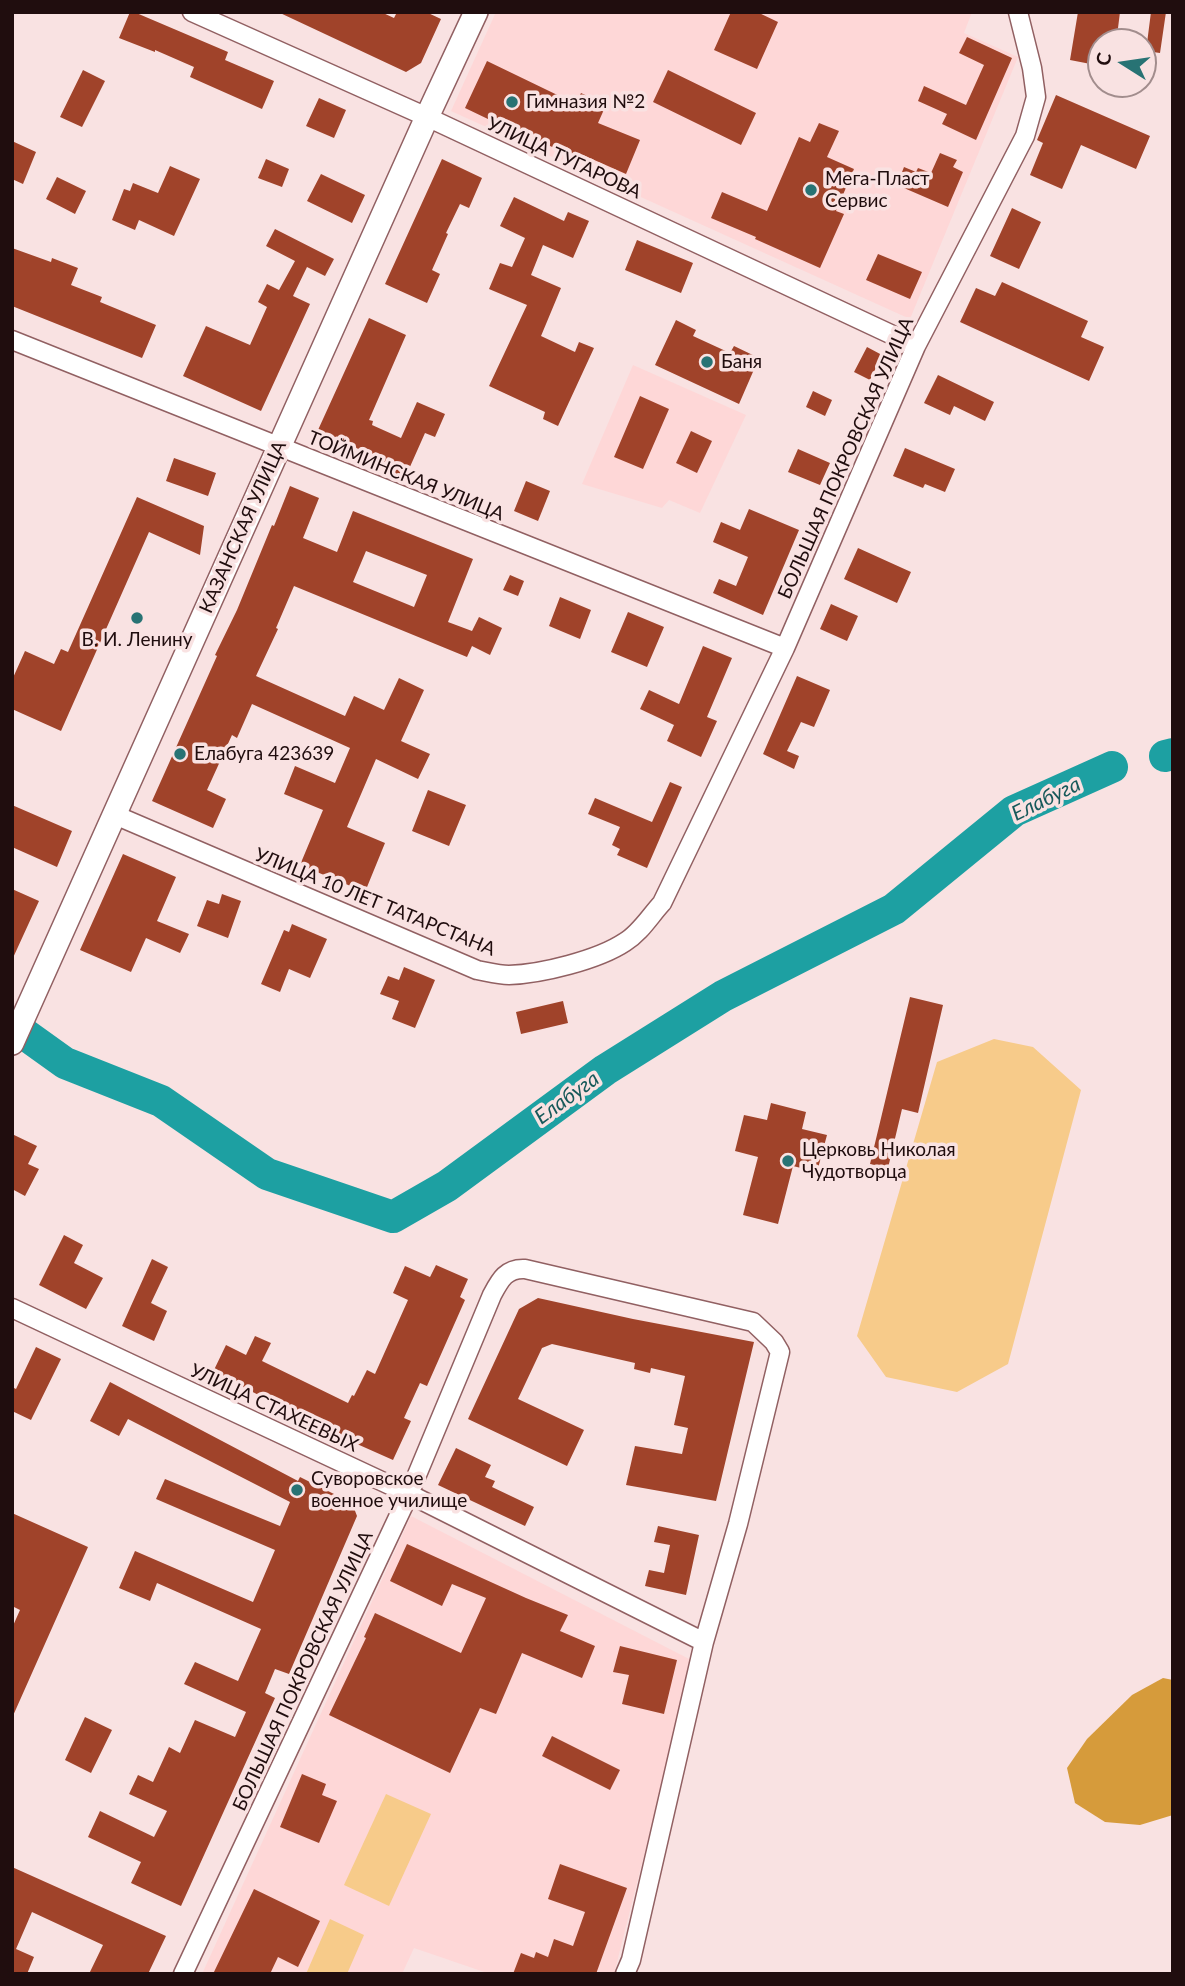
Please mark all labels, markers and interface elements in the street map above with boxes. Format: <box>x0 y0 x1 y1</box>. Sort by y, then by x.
north arrow <box>1087 28 1157 98</box>
text: С <box>1090 50 1115 67</box>
place label: Гимназия №2 <box>526 91 645 113</box>
marker: Гимназия №2 <box>504 94 520 110</box>
street label: УЛИЦА ТУГАРОВА <box>483 112 645 204</box>
place label: Мега-Пласт Сервис <box>825 168 930 212</box>
marker: Мега-Пласт Сервис <box>803 182 819 198</box>
street label: БОЛЬШАЯ ПОКРОВСКАЯ УЛИЦА <box>773 314 919 602</box>
place label: Баня <box>721 351 762 373</box>
marker: Баня <box>699 354 715 370</box>
street label: ТОЙМИНСКАЯ УЛИЦА <box>305 426 507 526</box>
street label: КАЗАНСКАЯ УЛИЦА <box>195 437 291 617</box>
marker: В. И. Ленину <box>129 610 145 626</box>
place label: В. И. Ленину <box>81 629 193 651</box>
place label: Елабуга 423639 <box>194 743 334 765</box>
marker: Елабуга 423639 <box>172 746 188 762</box>
water label: Елабуга <box>1007 772 1085 826</box>
street label: УЛИЦА 10 ЛЕТ ТАТАРСТАНА <box>251 843 499 961</box>
water label: Елабуга <box>530 1066 604 1130</box>
place label: Церковь Николая Чудотворца <box>802 1139 956 1183</box>
marker: Церковь Николая Чудотворца <box>780 1153 796 1169</box>
street label: УЛИЦА СТАХЕЕВЫХ <box>186 1359 362 1457</box>
place label: Суворовское военное училище <box>311 1468 467 1512</box>
marker: Суворовское военное училище <box>289 1482 305 1498</box>
street label: БОЛЬШАЯ ПОКРОВСКАЯ УЛИЦА <box>228 1528 378 1814</box>

